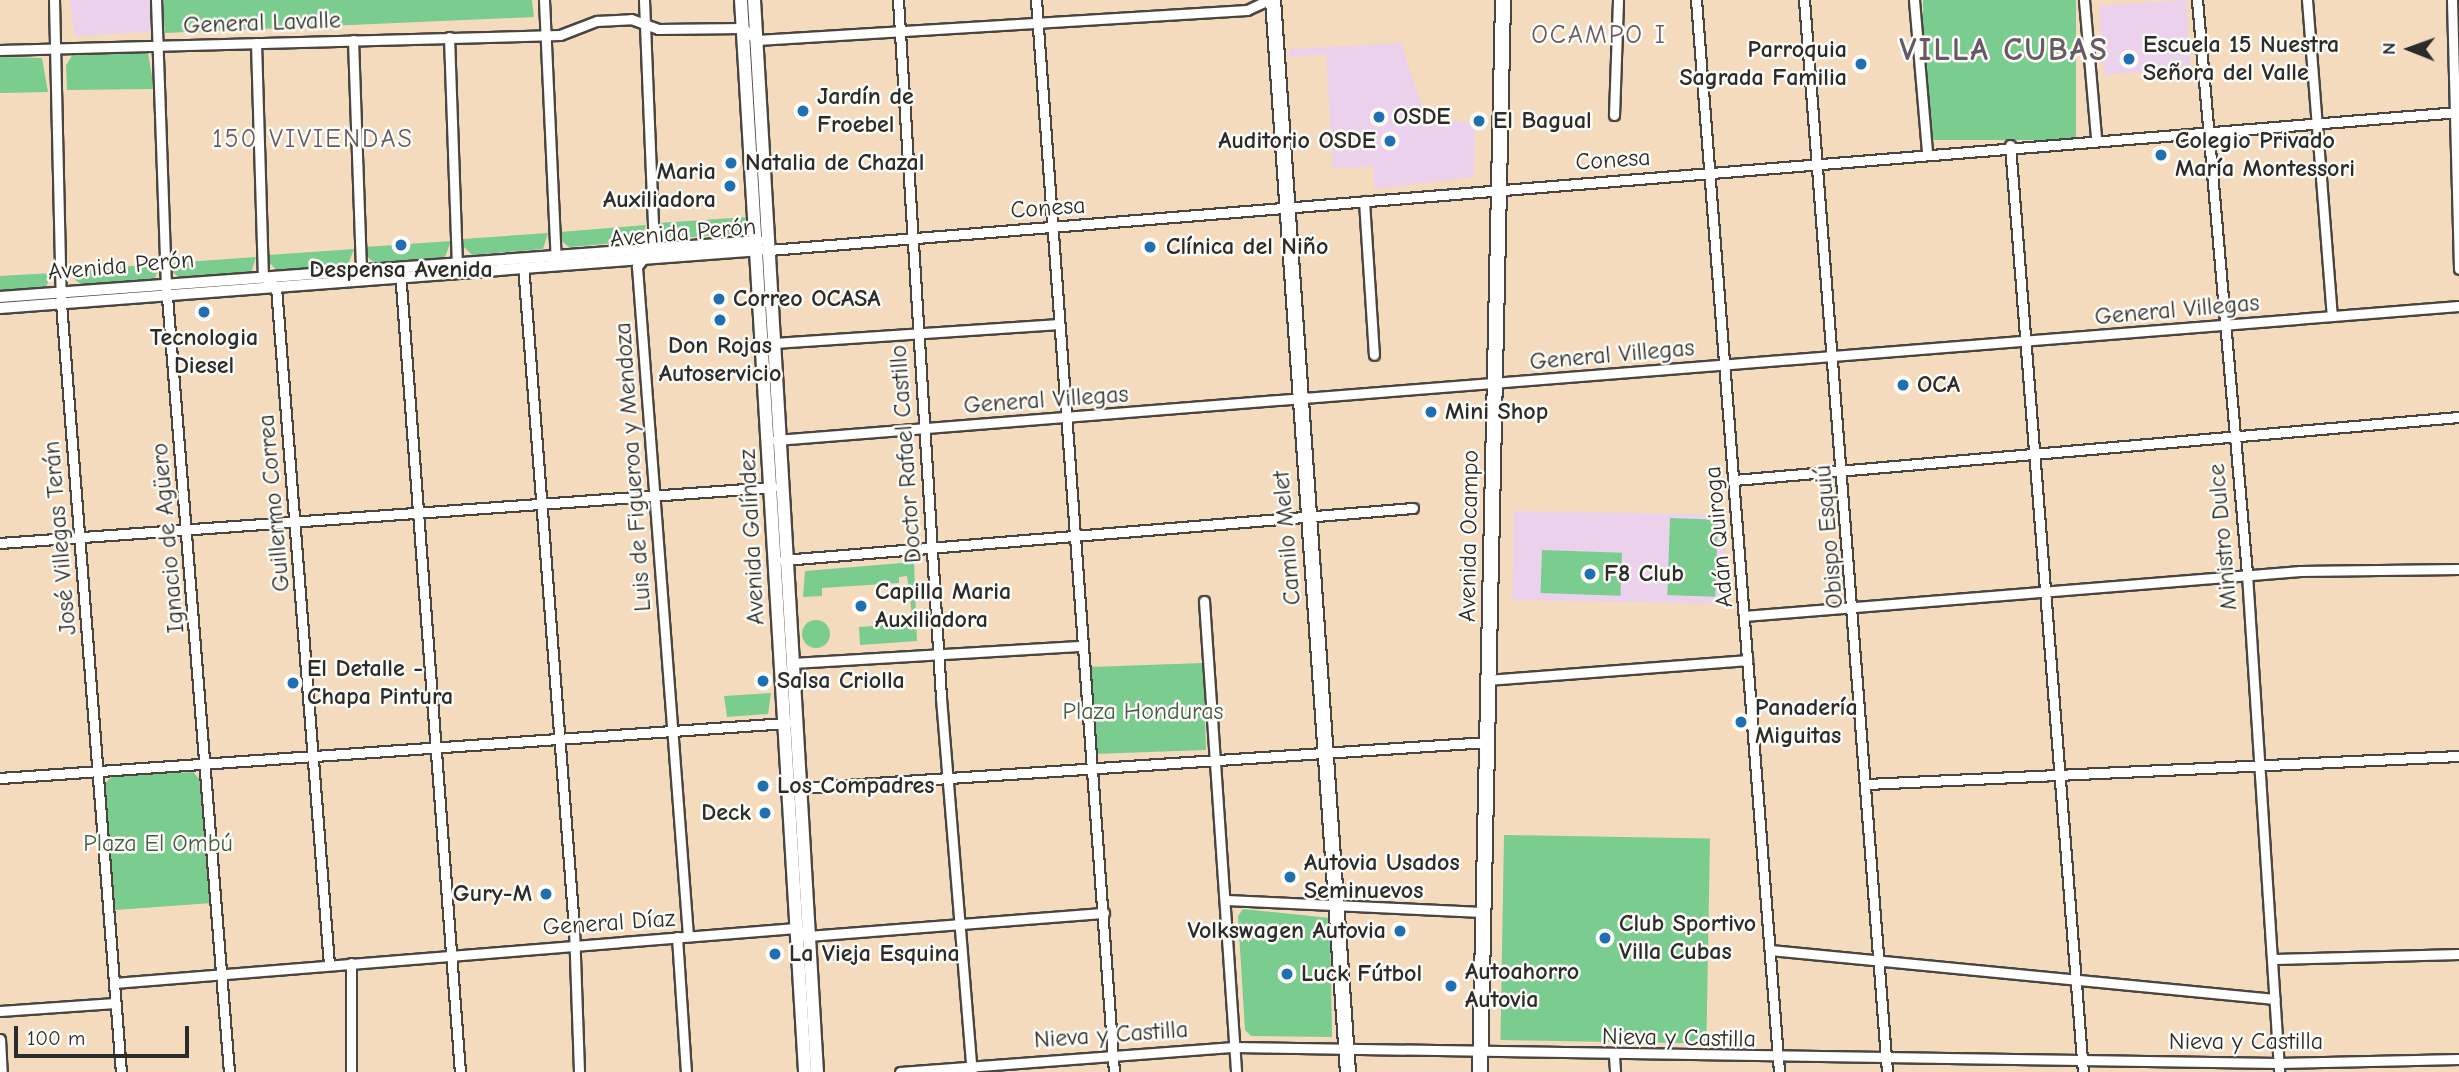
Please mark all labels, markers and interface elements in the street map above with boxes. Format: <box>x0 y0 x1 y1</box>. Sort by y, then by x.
street label: General Lavalle <box>183 6 341 40</box>
north arrow <box>2375 14 2445 84</box>
district label: OCAMPO I <box>1532 20 1666 52</box>
district label: VILLA CUBAS <box>1901 31 2107 69</box>
place label: Escuela 15 Nuestra Señora del Valle <box>2143 31 2339 87</box>
place label: Parroquia Sagrada Familia <box>1679 36 1847 92</box>
text: N <box>2378 42 2400 55</box>
marker: Escuela 15 Nuestra Señora del Valle <box>2121 51 2137 67</box>
marker: Parroquia Sagrada Familia <box>1853 56 1869 72</box>
place label: Jardín de Froebel <box>817 83 914 139</box>
marker: Jardín de Froebel <box>795 103 811 119</box>
place label: OSDE <box>1393 103 1451 131</box>
place label: El Bagual <box>1493 107 1592 135</box>
marker: OSDE <box>1371 109 1387 125</box>
marker: El Bagual <box>1471 113 1487 129</box>
district label: 150 VIVIENDAS <box>214 124 412 156</box>
place label: Auditorio OSDE <box>1218 127 1376 155</box>
place label: Colegio Privado María Montessori <box>2175 127 2355 183</box>
marker: Auditorio OSDE <box>1382 133 1398 149</box>
street label: Conesa <box>1575 143 1651 177</box>
marker: Colegio Privado María Montessori <box>2153 147 2169 163</box>
place label: Natalia de Chazal <box>745 149 924 177</box>
marker: Natalia de Chazal <box>723 155 739 171</box>
place label: Maria Auxiliadora <box>603 158 716 214</box>
marker: Maria Auxiliadora <box>722 178 738 194</box>
street label: Conesa <box>1010 191 1086 225</box>
street label: Avenida Perón <box>609 212 757 254</box>
place label: Clínica del Niño <box>1166 233 1328 261</box>
marker: Despensa Avenida <box>393 237 409 253</box>
marker: Clínica del Niño <box>1140 237 1160 257</box>
street label: Avenida Perón <box>47 245 195 287</box>
place label: Despensa Avenida <box>309 256 493 284</box>
place label: Correo OCASA <box>733 285 881 313</box>
street label: General Villegas <box>2093 288 2261 332</box>
marker: Correo OCASA <box>711 291 727 307</box>
marker: Tecnologia Diesel <box>196 304 212 320</box>
marker: Don Rojas Autoservicio <box>712 312 728 328</box>
street label: Luis de Figueroa y Mendoza <box>609 321 657 613</box>
place label: Tecnologia Diesel <box>150 324 258 380</box>
place label: Don Rojas Autoservicio <box>659 332 781 388</box>
street label: General Villegas <box>1528 333 1696 377</box>
street label: Doctor Rafael Castillo <box>884 344 928 564</box>
place label: OCA <box>1917 371 1960 399</box>
marker: OCA <box>1895 377 1911 393</box>
street label: General Villegas <box>963 380 1129 420</box>
place label: Mini Shop <box>1445 398 1548 426</box>
marker: Mini Shop <box>1423 404 1439 420</box>
street label: Guillermo Correa <box>252 413 296 593</box>
street label: José Villegas Terán <box>37 440 83 636</box>
street label: Ignacio de Agüero <box>145 442 191 634</box>
street label: Avenida Galíndez <box>733 448 771 626</box>
street label: Avenida Ocampo <box>1453 450 1485 622</box>
street label: Ministro Dulce <box>2202 462 2244 612</box>
street label: Obispo Esquiú <box>1808 464 1850 610</box>
street label: Adán Quiroga <box>1698 465 1740 609</box>
street label: Camilo Melet <box>1267 470 1307 606</box>
place label: F8 Club <box>1604 560 1684 588</box>
marker: F8 Club <box>1582 566 1598 582</box>
place label: Capilla Maria Auxiliadora <box>875 578 1011 634</box>
marker: Capilla Maria Auxiliadora <box>853 598 869 614</box>
place label: El Detalle - Chapa Pintura <box>307 655 453 711</box>
place label: Salsa Criolla <box>777 667 905 695</box>
marker: Salsa Criolla <box>755 673 771 689</box>
marker: El Detalle - Chapa Pintura <box>285 675 301 691</box>
place label: Panadería Miguitas <box>1755 694 1858 750</box>
park label: Plaza Honduras <box>1062 698 1224 726</box>
marker: Panadería Miguitas <box>1733 714 1749 730</box>
place label: Los Compadres <box>777 772 935 800</box>
marker: Los Compadres <box>755 778 771 794</box>
place label: Deck <box>701 799 751 827</box>
marker: Deck <box>757 805 773 821</box>
park label: Plaza El Ombú <box>83 830 233 858</box>
place label: Autovia Usados Seminuevos <box>1304 849 1460 905</box>
marker: Autovia Usados Seminuevos <box>1282 869 1298 885</box>
place label: Gury-M <box>453 880 532 908</box>
marker: Gury-M <box>538 886 554 902</box>
street label: General Díaz <box>542 904 676 942</box>
place label: Club Sportivo Villa Cubas <box>1619 910 1756 966</box>
place label: Volkswagen Autovia <box>1187 917 1386 945</box>
marker: Volkswagen Autovia <box>1392 923 1408 939</box>
marker: Club Sportivo Villa Cubas <box>1597 930 1613 946</box>
place label: La Vieja Esquina <box>789 940 960 968</box>
marker: La Vieja Esquina <box>767 946 783 962</box>
place label: Autoahorro Autovia <box>1465 958 1579 1014</box>
place label: Luck Fútbol <box>1301 960 1422 988</box>
marker: Luck Fútbol <box>1279 966 1295 982</box>
marker: Autoahorro Autovia <box>1443 978 1459 994</box>
scale bar <box>18 1012 192 1056</box>
street label: Nieva y Castilla <box>1033 1015 1189 1055</box>
street label: Nieva y Castilla <box>1602 1022 1756 1054</box>
text: 100 m <box>27 1026 85 1050</box>
street label: Nieva y Castilla <box>2169 1028 2323 1056</box>

